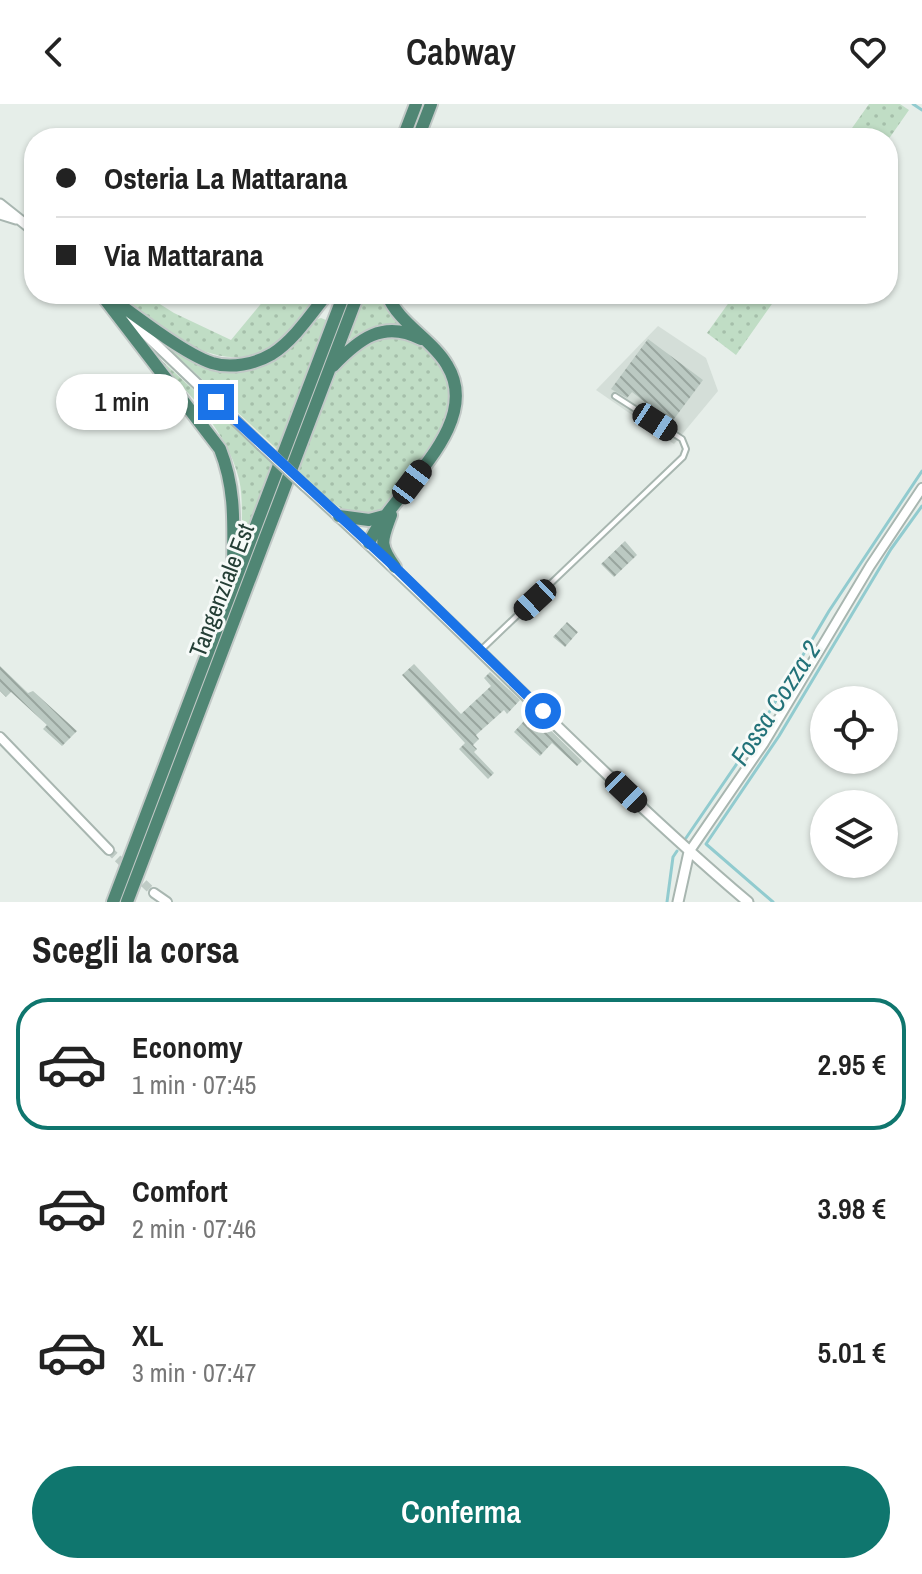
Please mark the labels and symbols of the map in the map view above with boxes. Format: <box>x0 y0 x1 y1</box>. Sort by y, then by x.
callout: 1 min <box>56 374 188 430</box>
route end <box>198 384 234 420</box>
car <box>628 399 682 445</box>
car <box>388 456 436 508</box>
street label: Tangenziale Est <box>181 518 261 661</box>
car <box>509 575 561 625</box>
water label: Fossa Cozza 2 <box>722 634 828 772</box>
route start <box>525 693 561 729</box>
car <box>600 767 652 817</box>

